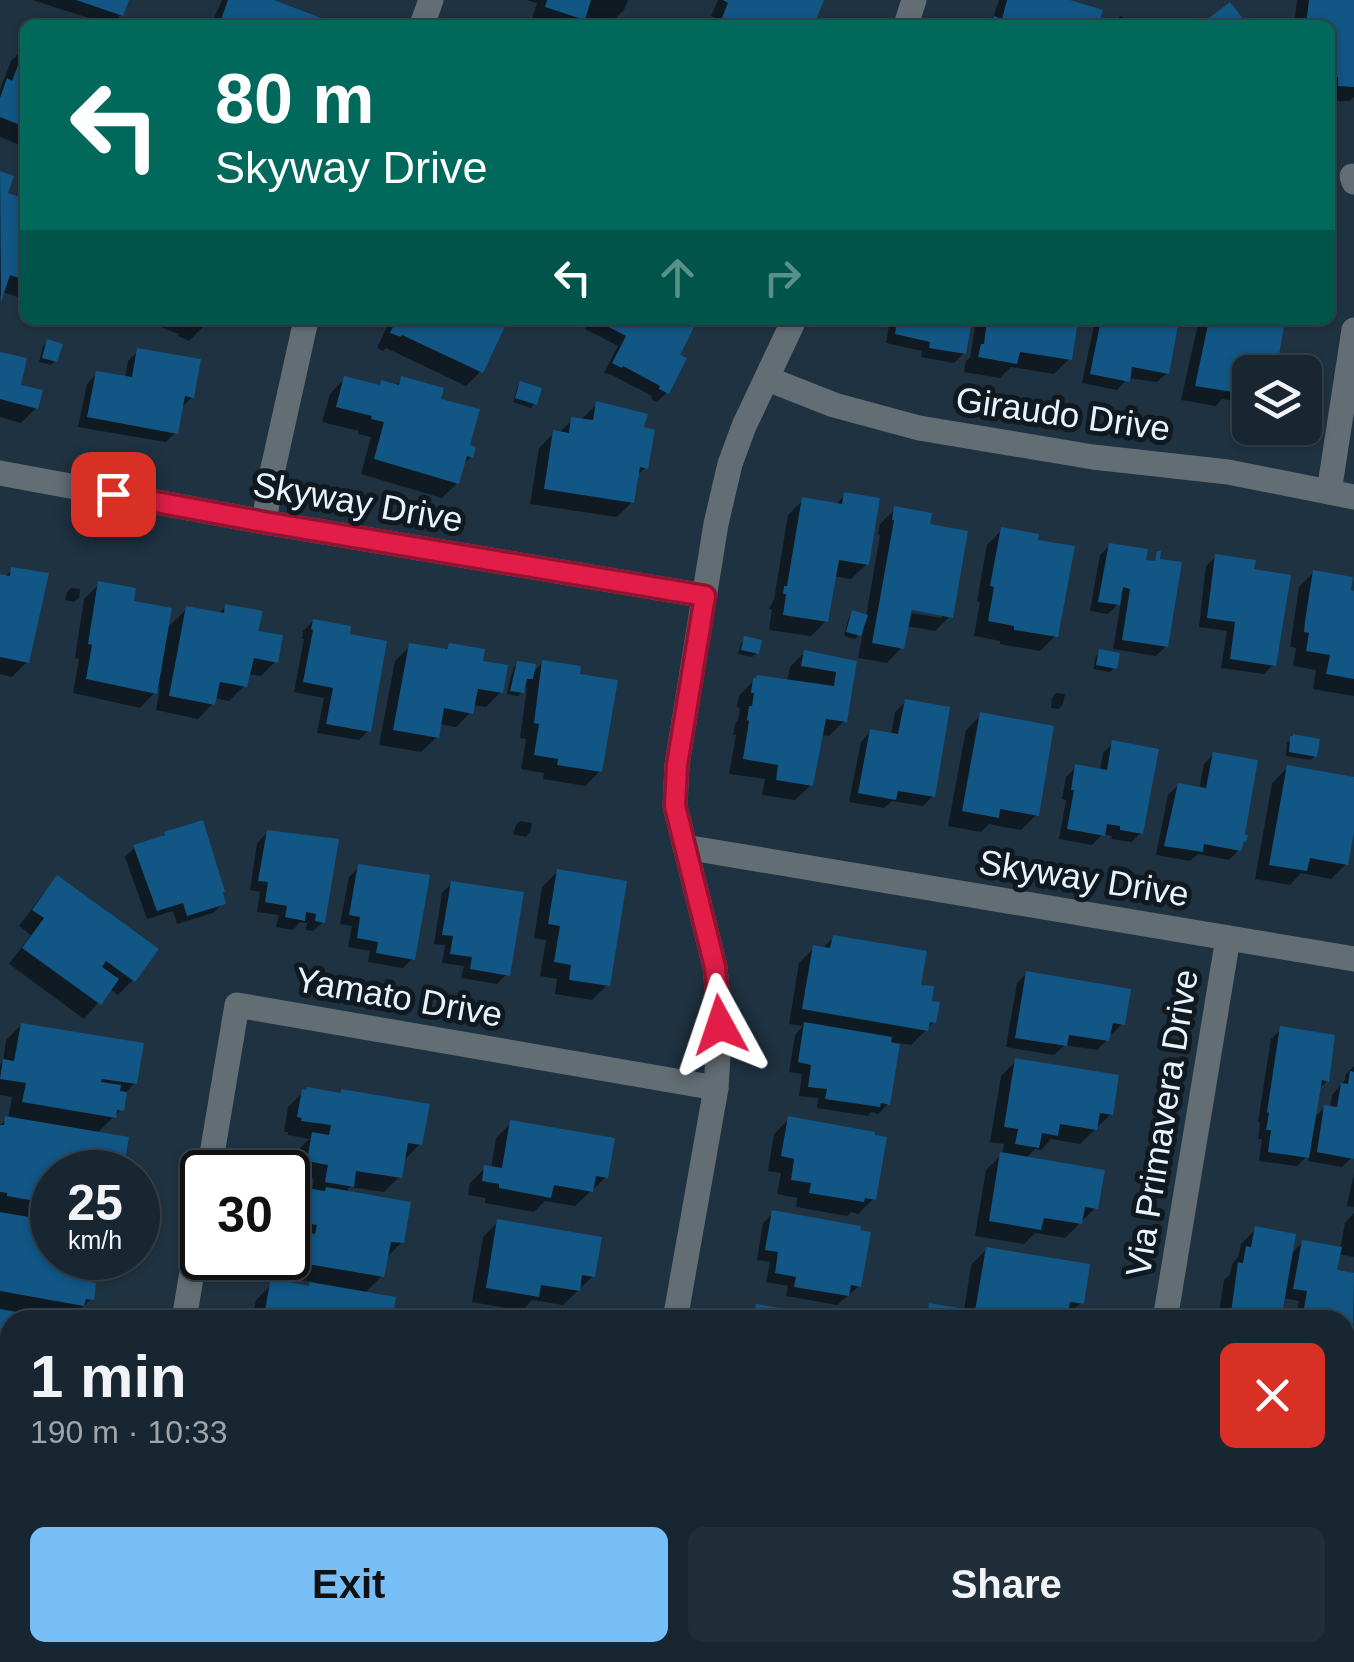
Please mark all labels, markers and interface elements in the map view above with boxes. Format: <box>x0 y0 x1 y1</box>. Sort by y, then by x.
icon: left <box>50 60 180 190</box>
text: 80 m <box>215 60 375 138</box>
text: Skyway Drive <box>215 142 488 193</box>
icon: left <box>545 250 600 305</box>
icon: ahead <box>650 250 705 305</box>
icon: right <box>755 250 810 305</box>
map controls <box>1232 355 1322 445</box>
button: layers <box>1232 355 1322 445</box>
street label: Giraudo Drive <box>953 379 1173 448</box>
pin <box>71 452 156 537</box>
street label: Skyway Drive <box>250 464 466 539</box>
icon: arrive <box>86 467 141 522</box>
street label: Skyway Drive <box>976 842 1192 913</box>
street label: Yamato Drive <box>293 959 506 1034</box>
street label: Via Primavera Drive <box>1118 967 1205 1279</box>
position arrow <box>668 973 772 1077</box>
speed limit sign: 30 <box>180 1150 310 1280</box>
text: 25 <box>67 1175 123 1231</box>
text: km/h <box>68 1226 122 1254</box>
text: 1 min <box>30 1343 187 1410</box>
button: close <box>1220 1343 1325 1448</box>
text: 190 m · 10:33 <box>30 1414 227 1450</box>
button: Exit <box>30 1527 668 1642</box>
button: Share <box>688 1527 1325 1642</box>

